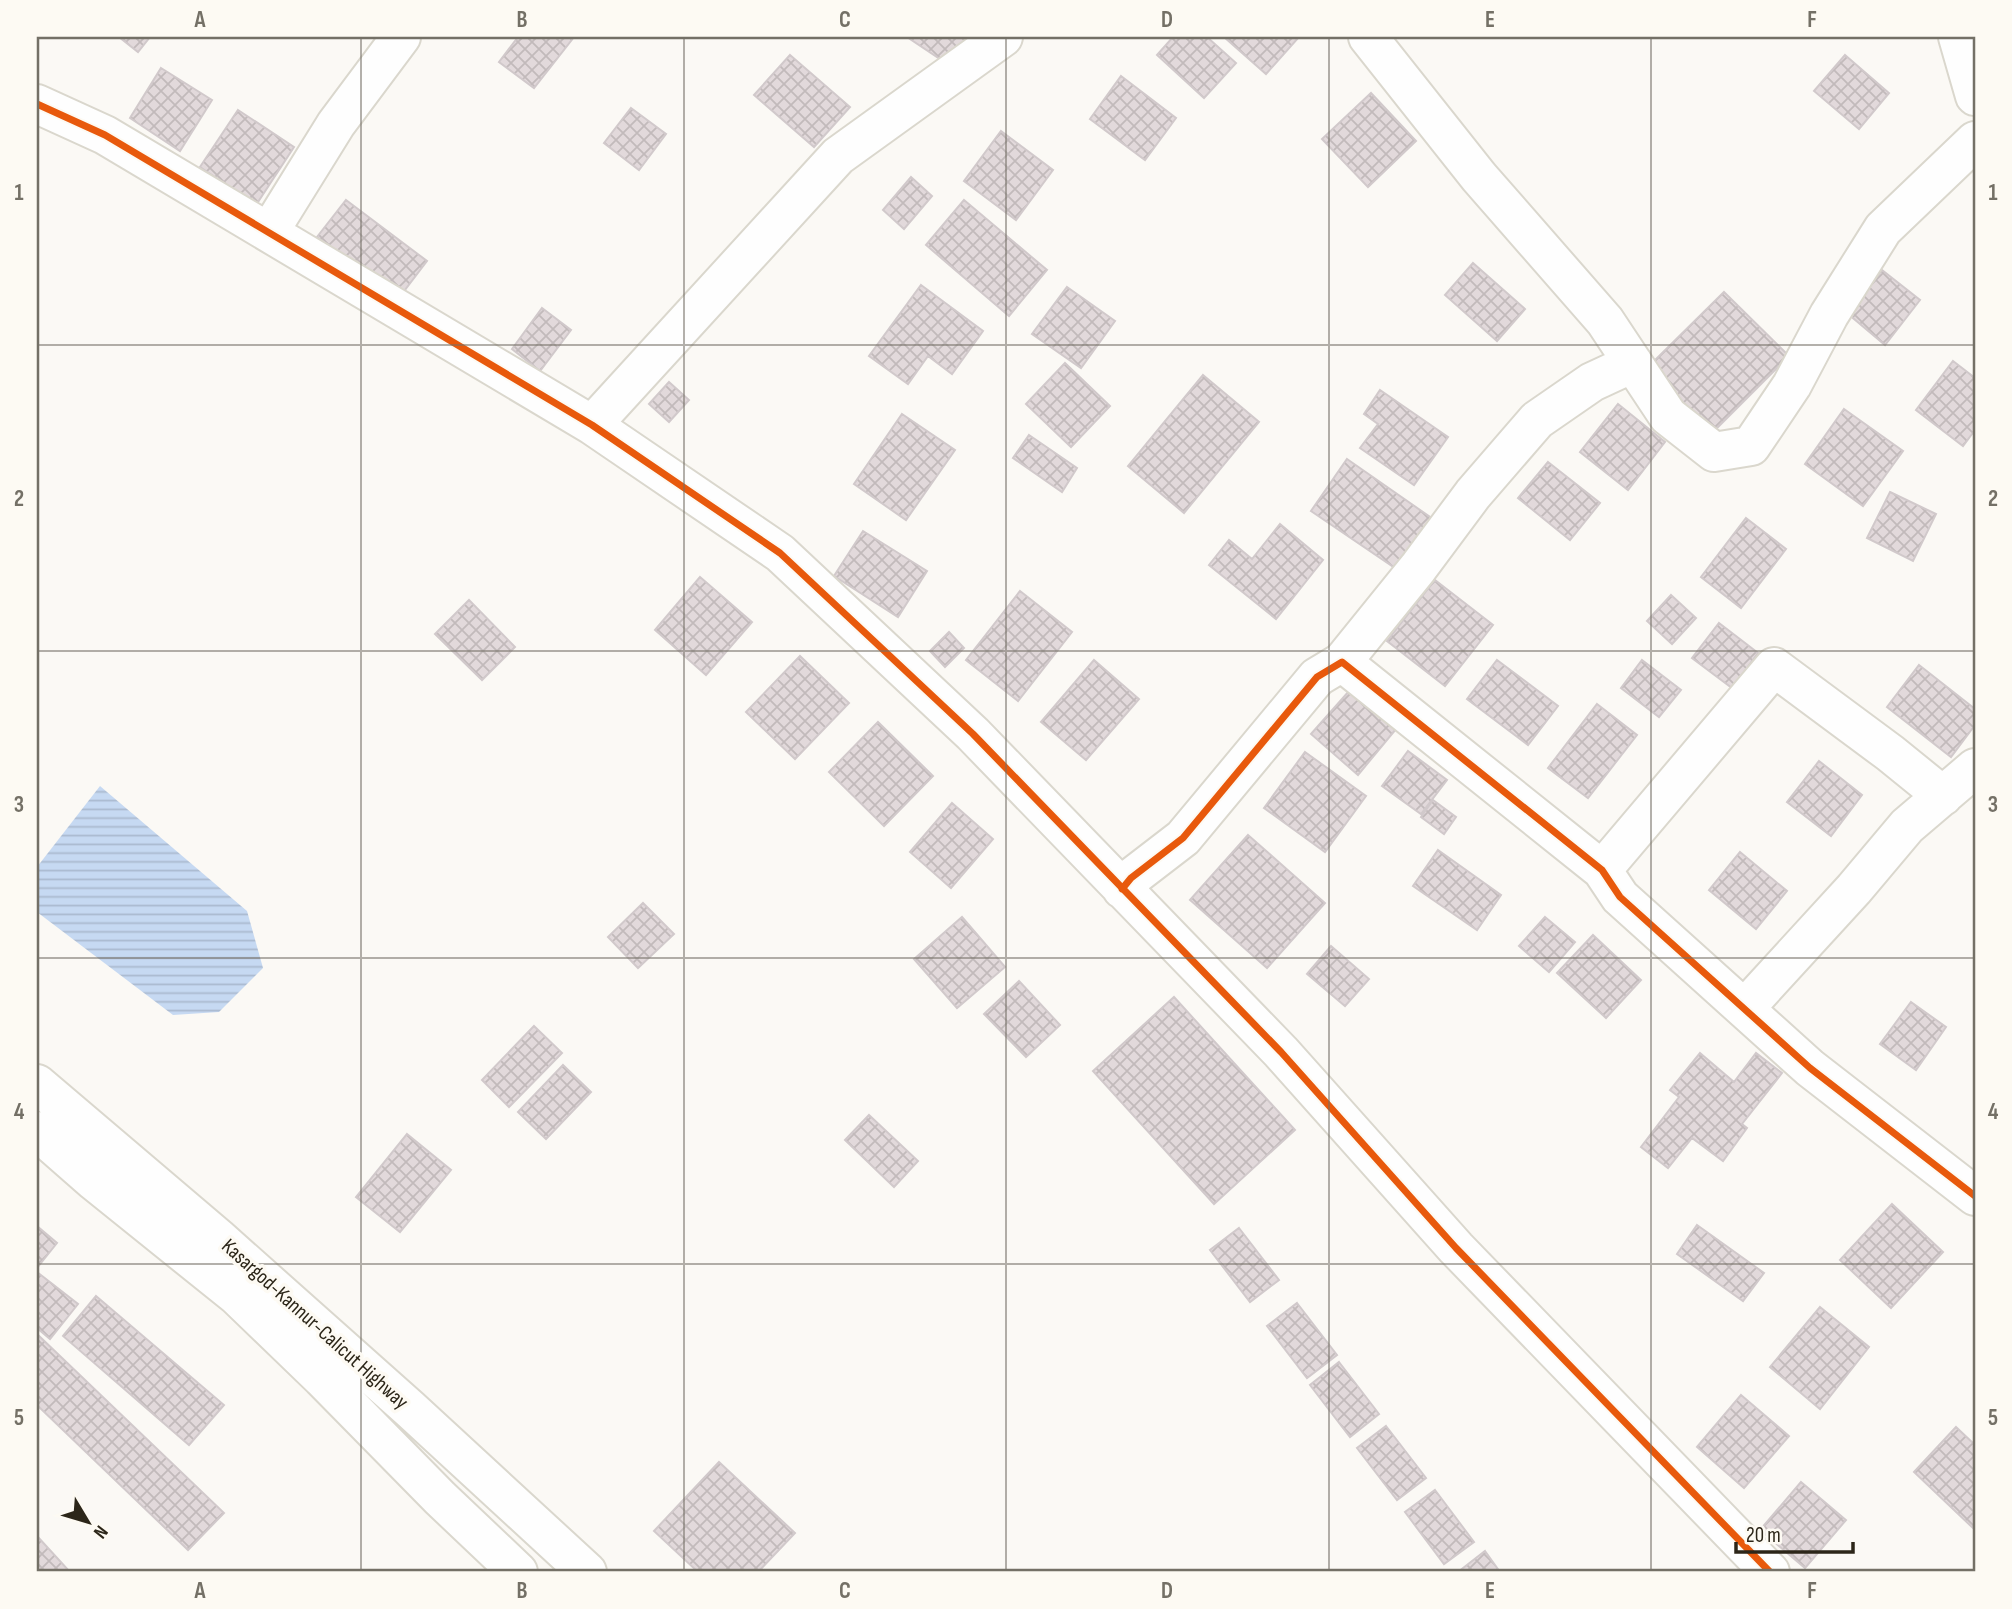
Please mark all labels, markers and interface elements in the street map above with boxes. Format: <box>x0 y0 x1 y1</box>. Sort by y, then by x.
text: A <box>194 6 207 34</box>
text: B <box>517 6 528 34</box>
text: C <box>839 6 851 34</box>
text: D <box>1161 6 1173 34</box>
text: E <box>1485 6 1495 34</box>
text: F <box>1807 6 1817 34</box>
text: 1 <box>14 179 24 207</box>
text: 1 <box>1988 179 1998 207</box>
text: 2 <box>14 485 24 513</box>
text: 2 <box>1988 485 1998 513</box>
text: 3 <box>14 791 24 819</box>
text: 3 <box>1988 791 1998 819</box>
text: 4 <box>14 1098 25 1126</box>
text: 4 <box>1988 1098 1999 1126</box>
street label: Kasargod-Kannur-Calicut Highway <box>217 1234 413 1414</box>
text: 5 <box>14 1404 24 1432</box>
text: 5 <box>1988 1404 1998 1432</box>
north arrow <box>52 1486 122 1556</box>
scale bar <box>1736 1511 1853 1555</box>
text: N <box>88 1520 112 1543</box>
text: 20 m <box>1746 1523 1781 1548</box>
text: A <box>194 1577 207 1605</box>
text: B <box>517 1577 528 1605</box>
text: C <box>839 1577 851 1605</box>
text: D <box>1161 1577 1173 1605</box>
text: E <box>1485 1577 1495 1605</box>
text: F <box>1807 1577 1817 1605</box>

